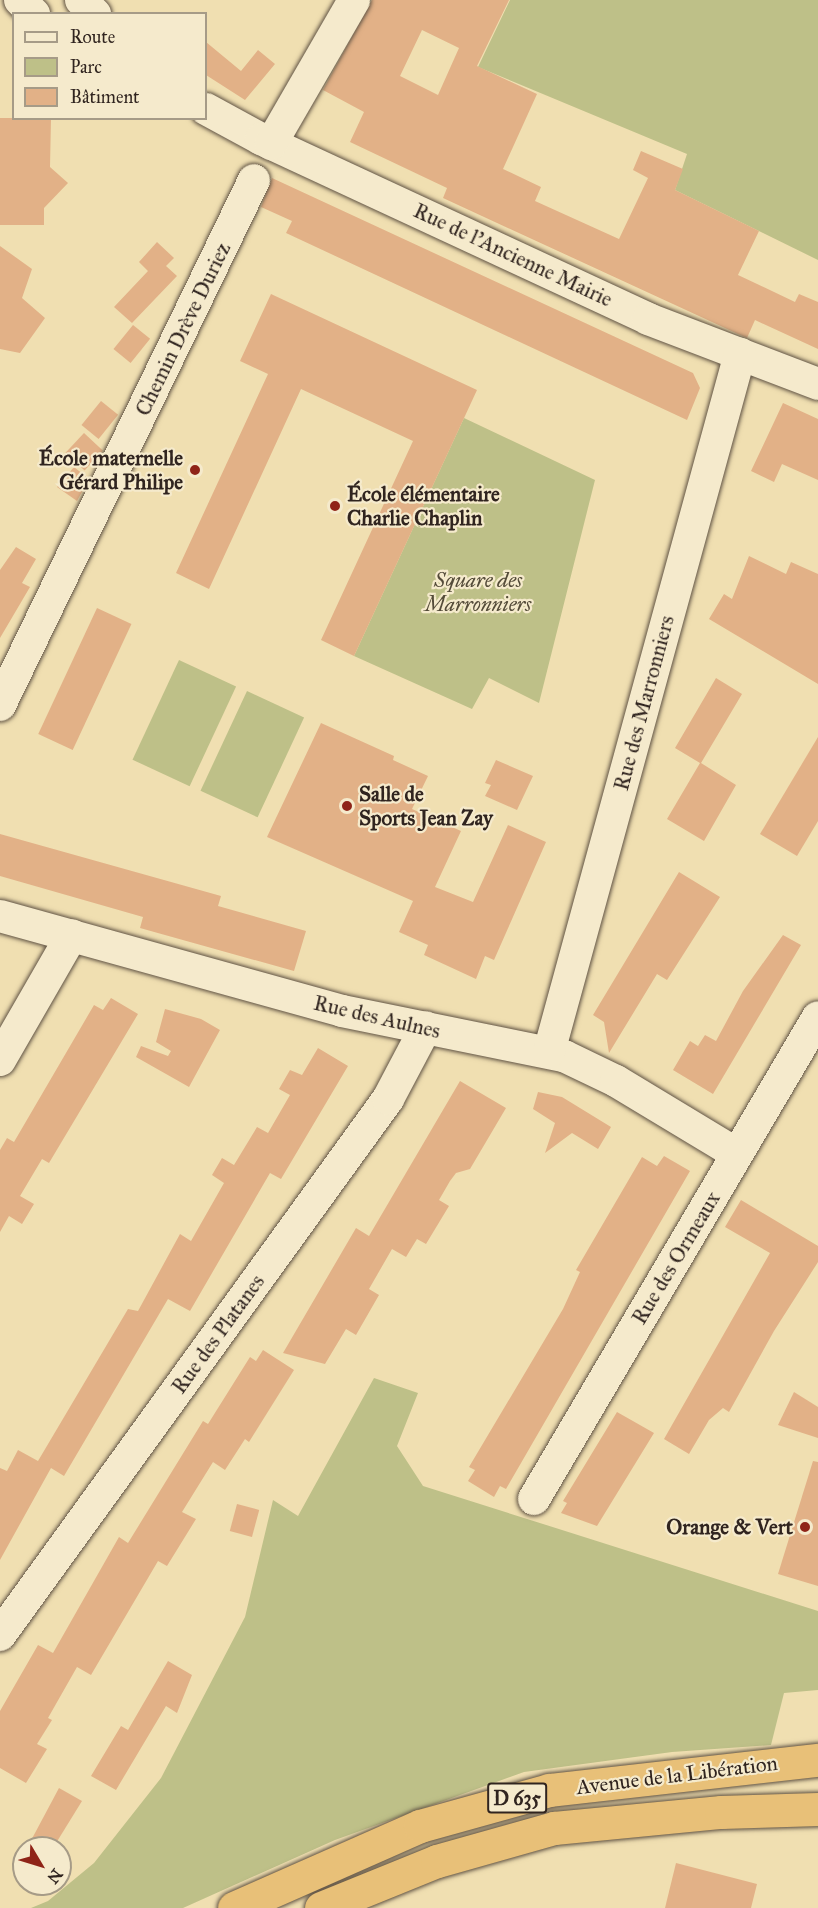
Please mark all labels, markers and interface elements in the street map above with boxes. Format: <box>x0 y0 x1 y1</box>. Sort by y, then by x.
legend <box>12 12 207 120</box>
text: Route <box>70 26 115 48</box>
text: Parc <box>70 56 102 78</box>
text: Bâtiment <box>70 86 139 108</box>
street label: Rue de l'Ancienne Mairie <box>410 198 616 312</box>
street label: Chemin Drève Duriez <box>130 238 236 420</box>
place label: École maternelle Gérard Philipe <box>39 445 183 495</box>
marker: École maternelle Gérard Philipe <box>188 463 202 477</box>
place label: École élémentaire Charlie Chaplin <box>347 481 500 531</box>
marker: École élémentaire Charlie Chaplin <box>328 499 342 513</box>
park label: Square des Marronniers <box>425 567 531 617</box>
street label: Rue des Marronniers <box>609 613 679 793</box>
place label: Salle de Sports Jean Zay <box>359 781 493 831</box>
marker: Salle de Sports Jean Zay <box>340 799 354 813</box>
street label: Rue des Aulnes <box>311 990 443 1044</box>
street label: Rue des Ormeaux <box>627 1187 725 1329</box>
street label: Rue des Platanes <box>166 1269 270 1399</box>
place label: Orange & Vert <box>666 1514 793 1540</box>
marker: Orange & Vert <box>798 1520 812 1534</box>
street label: Avenue de la Libération <box>575 1750 779 1800</box>
road number: D 635 <box>487 1781 547 1815</box>
north arrow <box>12 1836 72 1896</box>
text: N <box>43 1865 67 1887</box>

